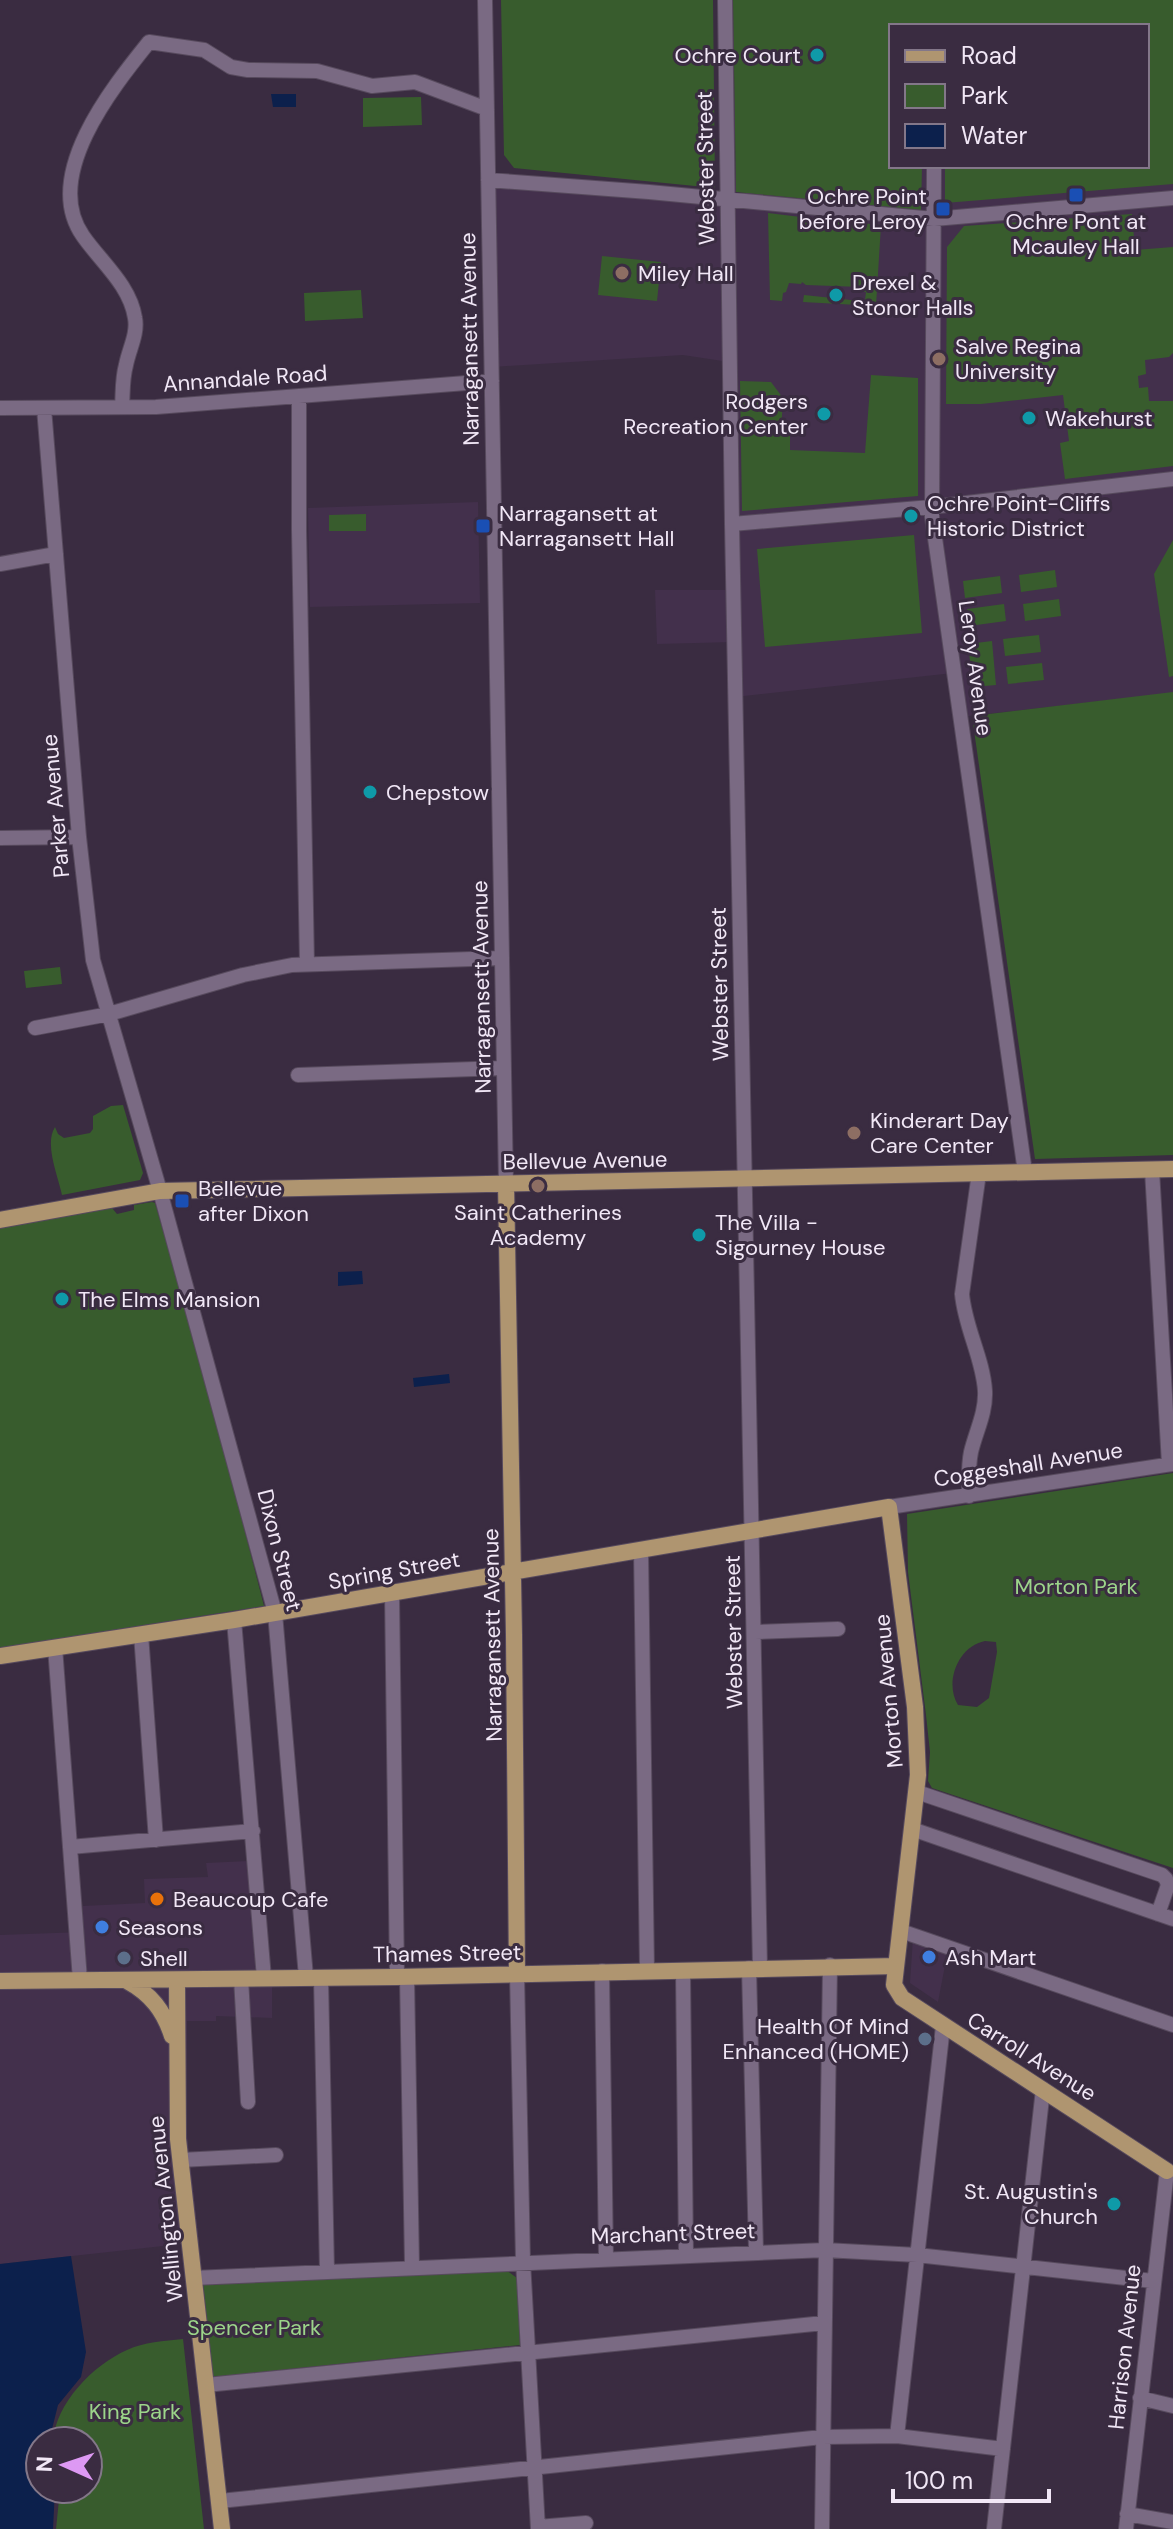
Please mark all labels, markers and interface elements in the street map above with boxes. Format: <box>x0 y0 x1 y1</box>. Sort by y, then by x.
legend <box>889 24 1149 168</box>
text: Road <box>961 40 1017 71</box>
place label: Ochre Court <box>674 41 801 70</box>
marker: Ochre Court <box>808 46 826 64</box>
text: Park <box>961 80 1008 111</box>
street label: Webster Street <box>690 91 721 245</box>
text: Water <box>961 120 1027 151</box>
place label: Ochre Point before Leroy <box>799 182 927 236</box>
marker: Ochre Pont at Mcauley Hall <box>1067 186 1085 204</box>
marker: Ochre Point before Leroy <box>934 200 952 218</box>
place label: Ochre Pont at Mcauley Hall <box>1006 207 1146 261</box>
street label: Narragansett Avenue <box>453 232 486 446</box>
place label: Miley Hall <box>638 259 734 288</box>
marker: Miley Hall <box>613 264 631 282</box>
place label: Drexel & Stonor Halls <box>852 268 974 322</box>
marker: Drexel & Stonor Halls <box>827 286 845 304</box>
place label: Salve Regina University <box>955 332 1081 386</box>
marker: Salve Regina University <box>930 350 948 368</box>
street label: Annandale Road <box>162 358 328 399</box>
place label: Rodgers Recreation Center <box>623 387 808 441</box>
place label: Wakehurst <box>1045 404 1153 433</box>
marker: Rodgers Recreation Center <box>815 405 833 423</box>
marker: Wakehurst <box>1020 409 1038 427</box>
place label: Ochre Point-Cliffs Historic District <box>927 489 1110 543</box>
place label: Narragansett at Narragansett Hall <box>499 499 674 553</box>
marker: Ochre Point-Cliffs Historic District <box>902 507 920 525</box>
marker: Narragansett at Narragansett Hall <box>474 517 492 535</box>
street label: Leroy Avenue <box>952 599 999 738</box>
street label: Parker Avenue <box>35 733 76 879</box>
place label: Chepstow <box>386 778 489 807</box>
marker: Chepstow <box>361 783 379 801</box>
street label: Narragansett Avenue <box>465 880 498 1094</box>
street label: Webster Street <box>704 907 735 1061</box>
place label: Kinderart Day Care Center <box>870 1106 1009 1160</box>
marker: Kinderart Day Care Center <box>845 1124 863 1142</box>
street label: Bellevue Avenue <box>502 1145 668 1176</box>
place label: Bellevue after Dixon <box>198 1174 309 1228</box>
marker: Saint Catherines Academy <box>529 1177 547 1195</box>
marker: Bellevue after Dixon <box>173 1192 191 1210</box>
place label: Saint Catherines Academy <box>454 1198 622 1252</box>
place label: The Villa - Sigourney House <box>715 1208 886 1262</box>
marker: The Villa - Sigourney House <box>690 1226 708 1244</box>
place label: The Elms Mansion <box>78 1285 260 1314</box>
marker: The Elms Mansion <box>53 1290 71 1308</box>
street label: Coggeshall Avenue <box>931 1435 1125 1494</box>
street label: Dixon Street <box>250 1486 309 1614</box>
street label: Narragansett Avenue <box>476 1528 509 1742</box>
street label: Spring Street <box>326 1545 462 1596</box>
street label: Webster Street <box>718 1555 749 1709</box>
park label: Morton Park <box>1015 1572 1137 1601</box>
street label: Morton Avenue <box>867 1613 910 1769</box>
place label: Beaucoup Cafe <box>173 1885 328 1914</box>
marker: Beaucoup Cafe <box>148 1890 166 1908</box>
place label: Seasons <box>118 1913 203 1942</box>
marker: Seasons <box>93 1918 111 1936</box>
street label: Thames Street <box>373 1938 521 1969</box>
place label: Ash Mart <box>945 1943 1036 1972</box>
place label: Shell <box>140 1944 188 1973</box>
marker: Ash Mart <box>920 1948 938 1966</box>
marker: Shell <box>115 1949 133 1967</box>
street label: Carroll Avenue <box>962 2005 1102 2108</box>
place label: Health Of Mind Enhanced (HOME) <box>723 2012 909 2066</box>
marker: Health Of Mind Enhanced (HOME) <box>916 2030 934 2048</box>
street label: Wellington Avenue <box>141 2114 190 2304</box>
place label: St. Augustin's Church <box>964 2177 1098 2231</box>
marker: St. Augustin's Church <box>1105 2195 1123 2213</box>
street label: Marchant Street <box>590 2216 756 2251</box>
street label: Harrison Avenue <box>1101 2263 1148 2431</box>
park label: Spencer Park <box>187 2313 321 2342</box>
park label: King Park <box>89 2397 181 2426</box>
north arrow <box>24 2425 104 2505</box>
scale bar <box>893 2453 1049 2503</box>
text: N <box>30 2455 59 2473</box>
text: 100 m <box>905 2465 973 2496</box>

